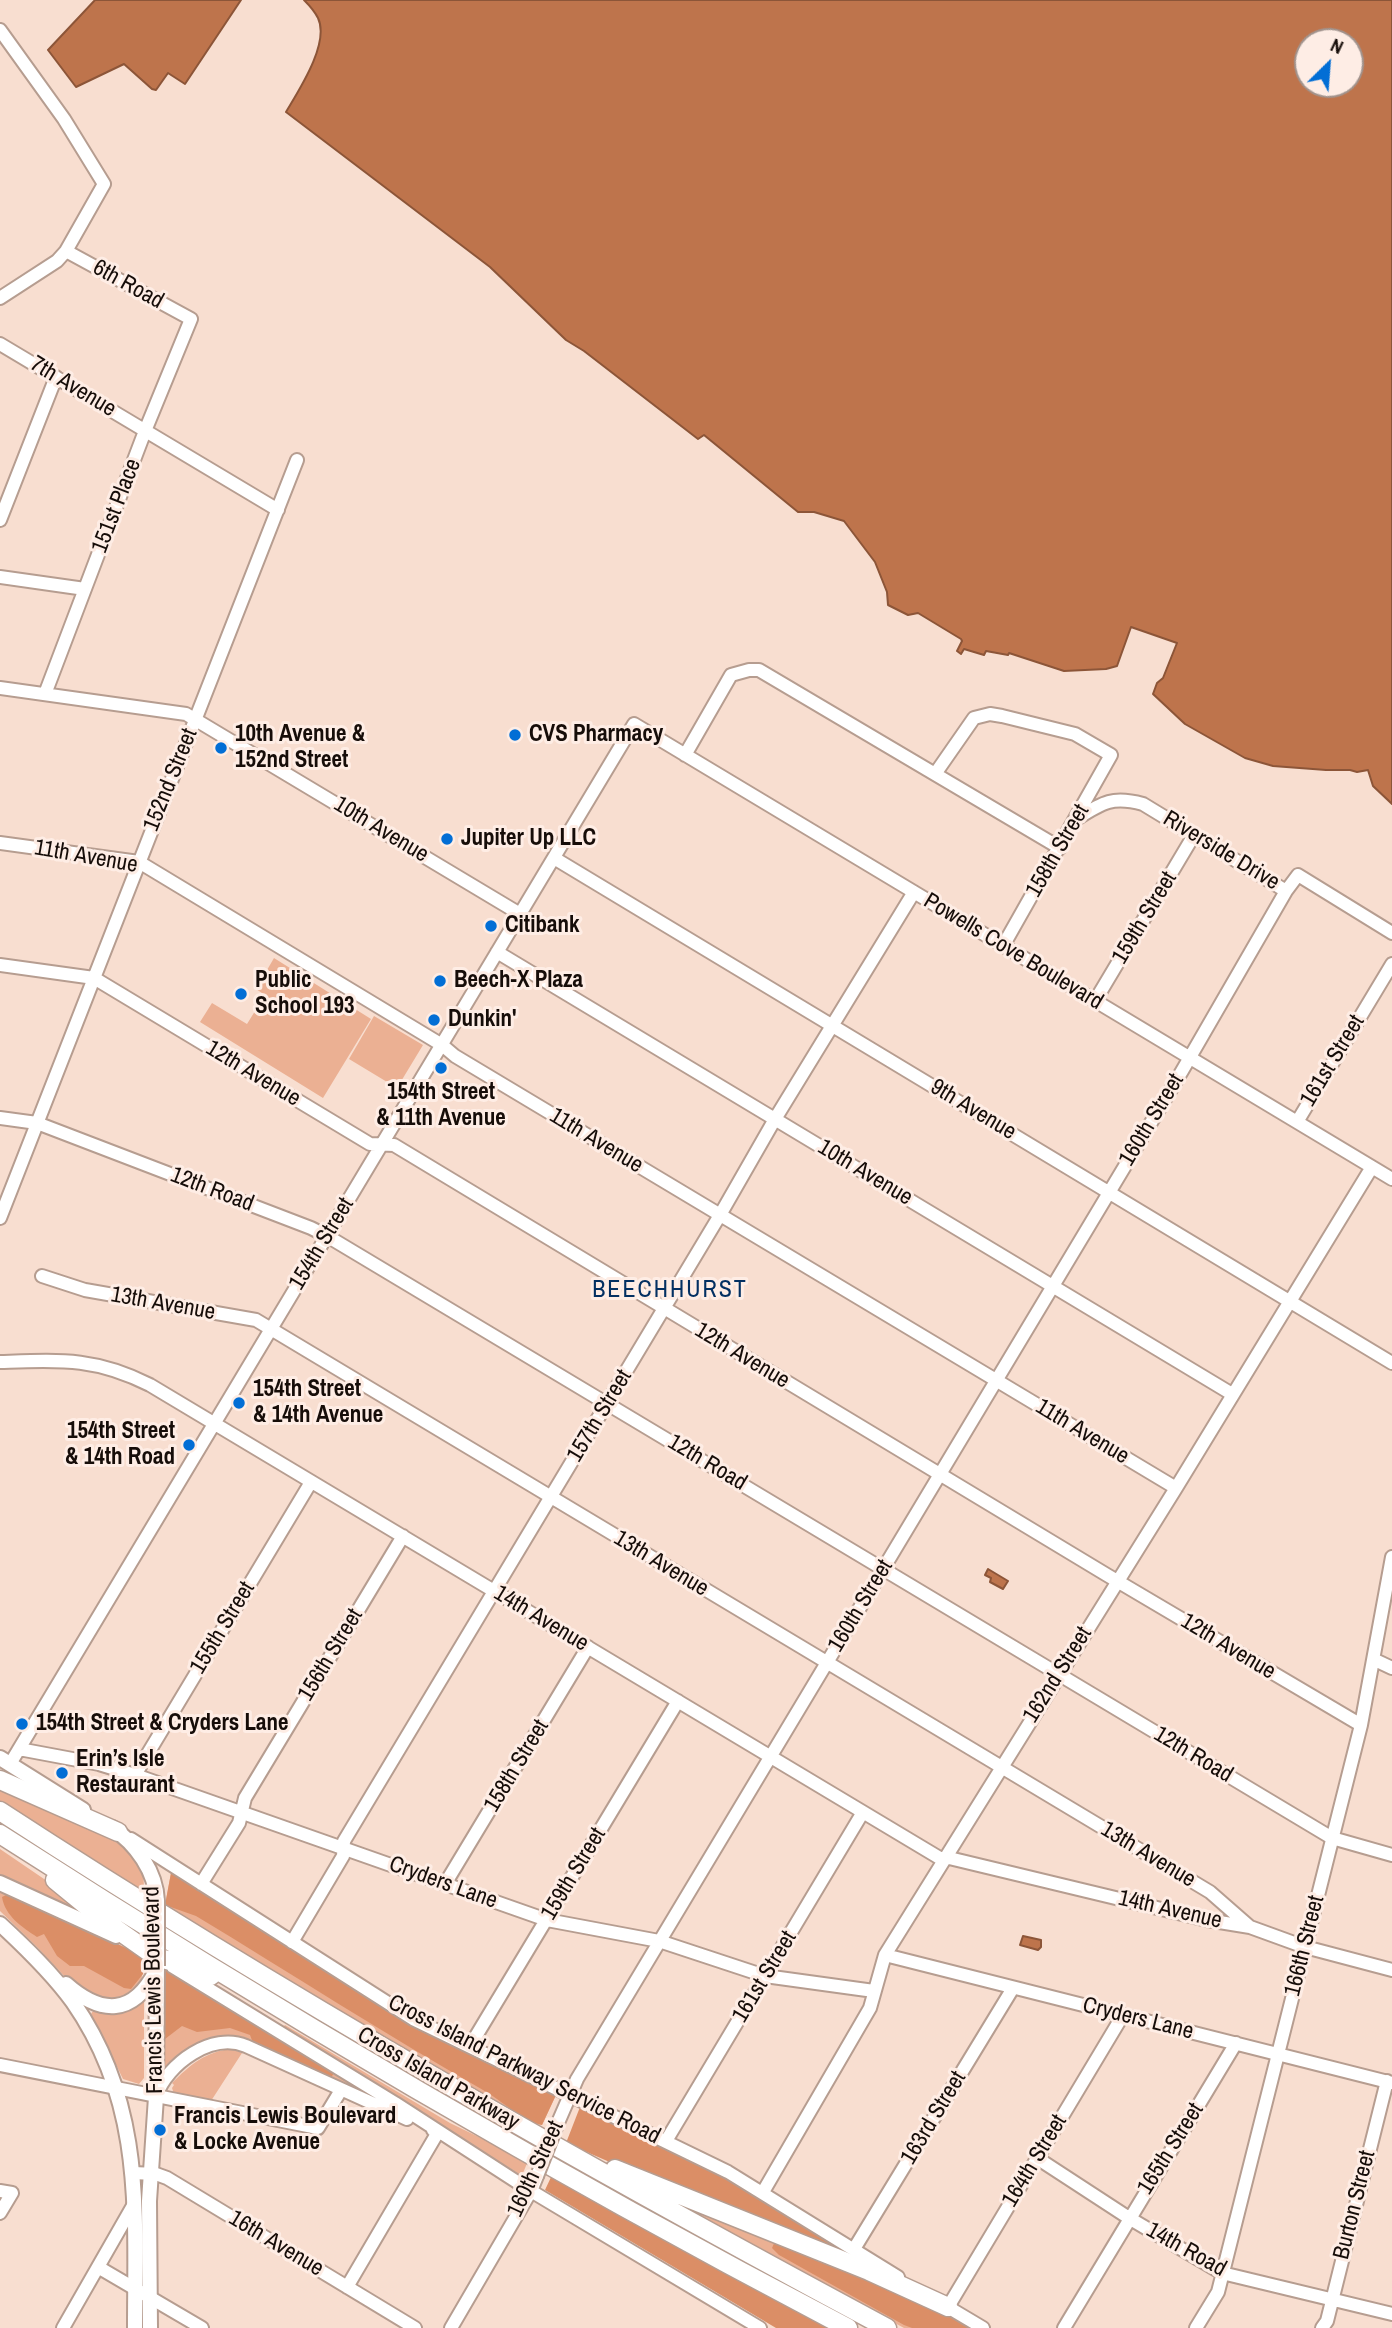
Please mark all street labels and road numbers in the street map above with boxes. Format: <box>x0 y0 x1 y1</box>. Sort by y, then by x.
street label: 6th Road <box>88 254 168 316</box>
street label: 7th Avenue <box>25 351 121 423</box>
street label: 151st Place <box>86 455 148 557</box>
street label: 152nd Street <box>138 725 204 835</box>
street label: 10th Avenue <box>329 791 433 869</box>
street label: 158th Street <box>1020 800 1096 902</box>
street label: Riverside Drive <box>1158 805 1284 897</box>
street label: 11th Avenue <box>32 834 140 880</box>
street label: 159th Street <box>1107 867 1183 969</box>
street label: Powells Cove Boulevard <box>918 888 1108 1016</box>
street label: 161st Street <box>1295 1010 1371 1112</box>
street label: 12th Avenue <box>201 1035 305 1113</box>
street label: 160th Street <box>1114 1069 1190 1171</box>
street label: 9th Avenue <box>925 1074 1021 1146</box>
street label: 11th Avenue <box>544 1102 648 1180</box>
street label: 10th Avenue <box>813 1134 917 1212</box>
street label: 12th Road <box>166 1162 258 1218</box>
street label: 154th Street <box>284 1193 360 1295</box>
street label: 13th Avenue <box>109 1281 217 1327</box>
street label: 12th Avenue <box>690 1317 794 1395</box>
street label: 157th Street <box>562 1365 638 1467</box>
street label: 11th Avenue <box>1030 1393 1134 1471</box>
street label: 12th Road <box>663 1429 751 1497</box>
street label: 13th Avenue <box>609 1525 713 1603</box>
street label: 160th Street <box>823 1555 899 1657</box>
street label: 155th Street <box>185 1577 261 1679</box>
street label: 14th Avenue <box>489 1580 593 1658</box>
street label: 156th Street <box>293 1604 369 1706</box>
street label: 12th Avenue <box>1176 1608 1280 1686</box>
street label: 162nd Street <box>1018 1622 1098 1728</box>
street label: 158th Street <box>479 1715 555 1817</box>
street label: 12th Road <box>1149 1721 1237 1789</box>
street label: 13th Avenue <box>1096 1816 1200 1894</box>
street label: 159th Street <box>536 1823 612 1925</box>
street label: Cryders Lane <box>385 1851 501 1915</box>
street label: 14th Avenue <box>1115 1885 1225 1935</box>
street label: Francis Lewis Boulevard <box>138 1886 170 2094</box>
street label: 166th Street <box>1279 1893 1331 1999</box>
street label: 161st Street <box>727 1926 803 2028</box>
street label: Cross Island Parkway Service Road <box>383 1989 665 2151</box>
street label: Cryders Lane <box>1080 1992 1196 2046</box>
street label: Cross Island Parkway <box>352 2021 524 2137</box>
street label: 163rd Street <box>895 2066 973 2170</box>
street label: 165th Street <box>1132 2098 1210 2200</box>
street label: 164th Street <box>997 2110 1073 2212</box>
street label: 160th Street <box>502 2117 570 2221</box>
street label: Burton Street <box>1328 2148 1382 2262</box>
street label: 16th Avenue <box>224 2205 328 2283</box>
street label: 14th Road <box>1141 2217 1231 2283</box>

